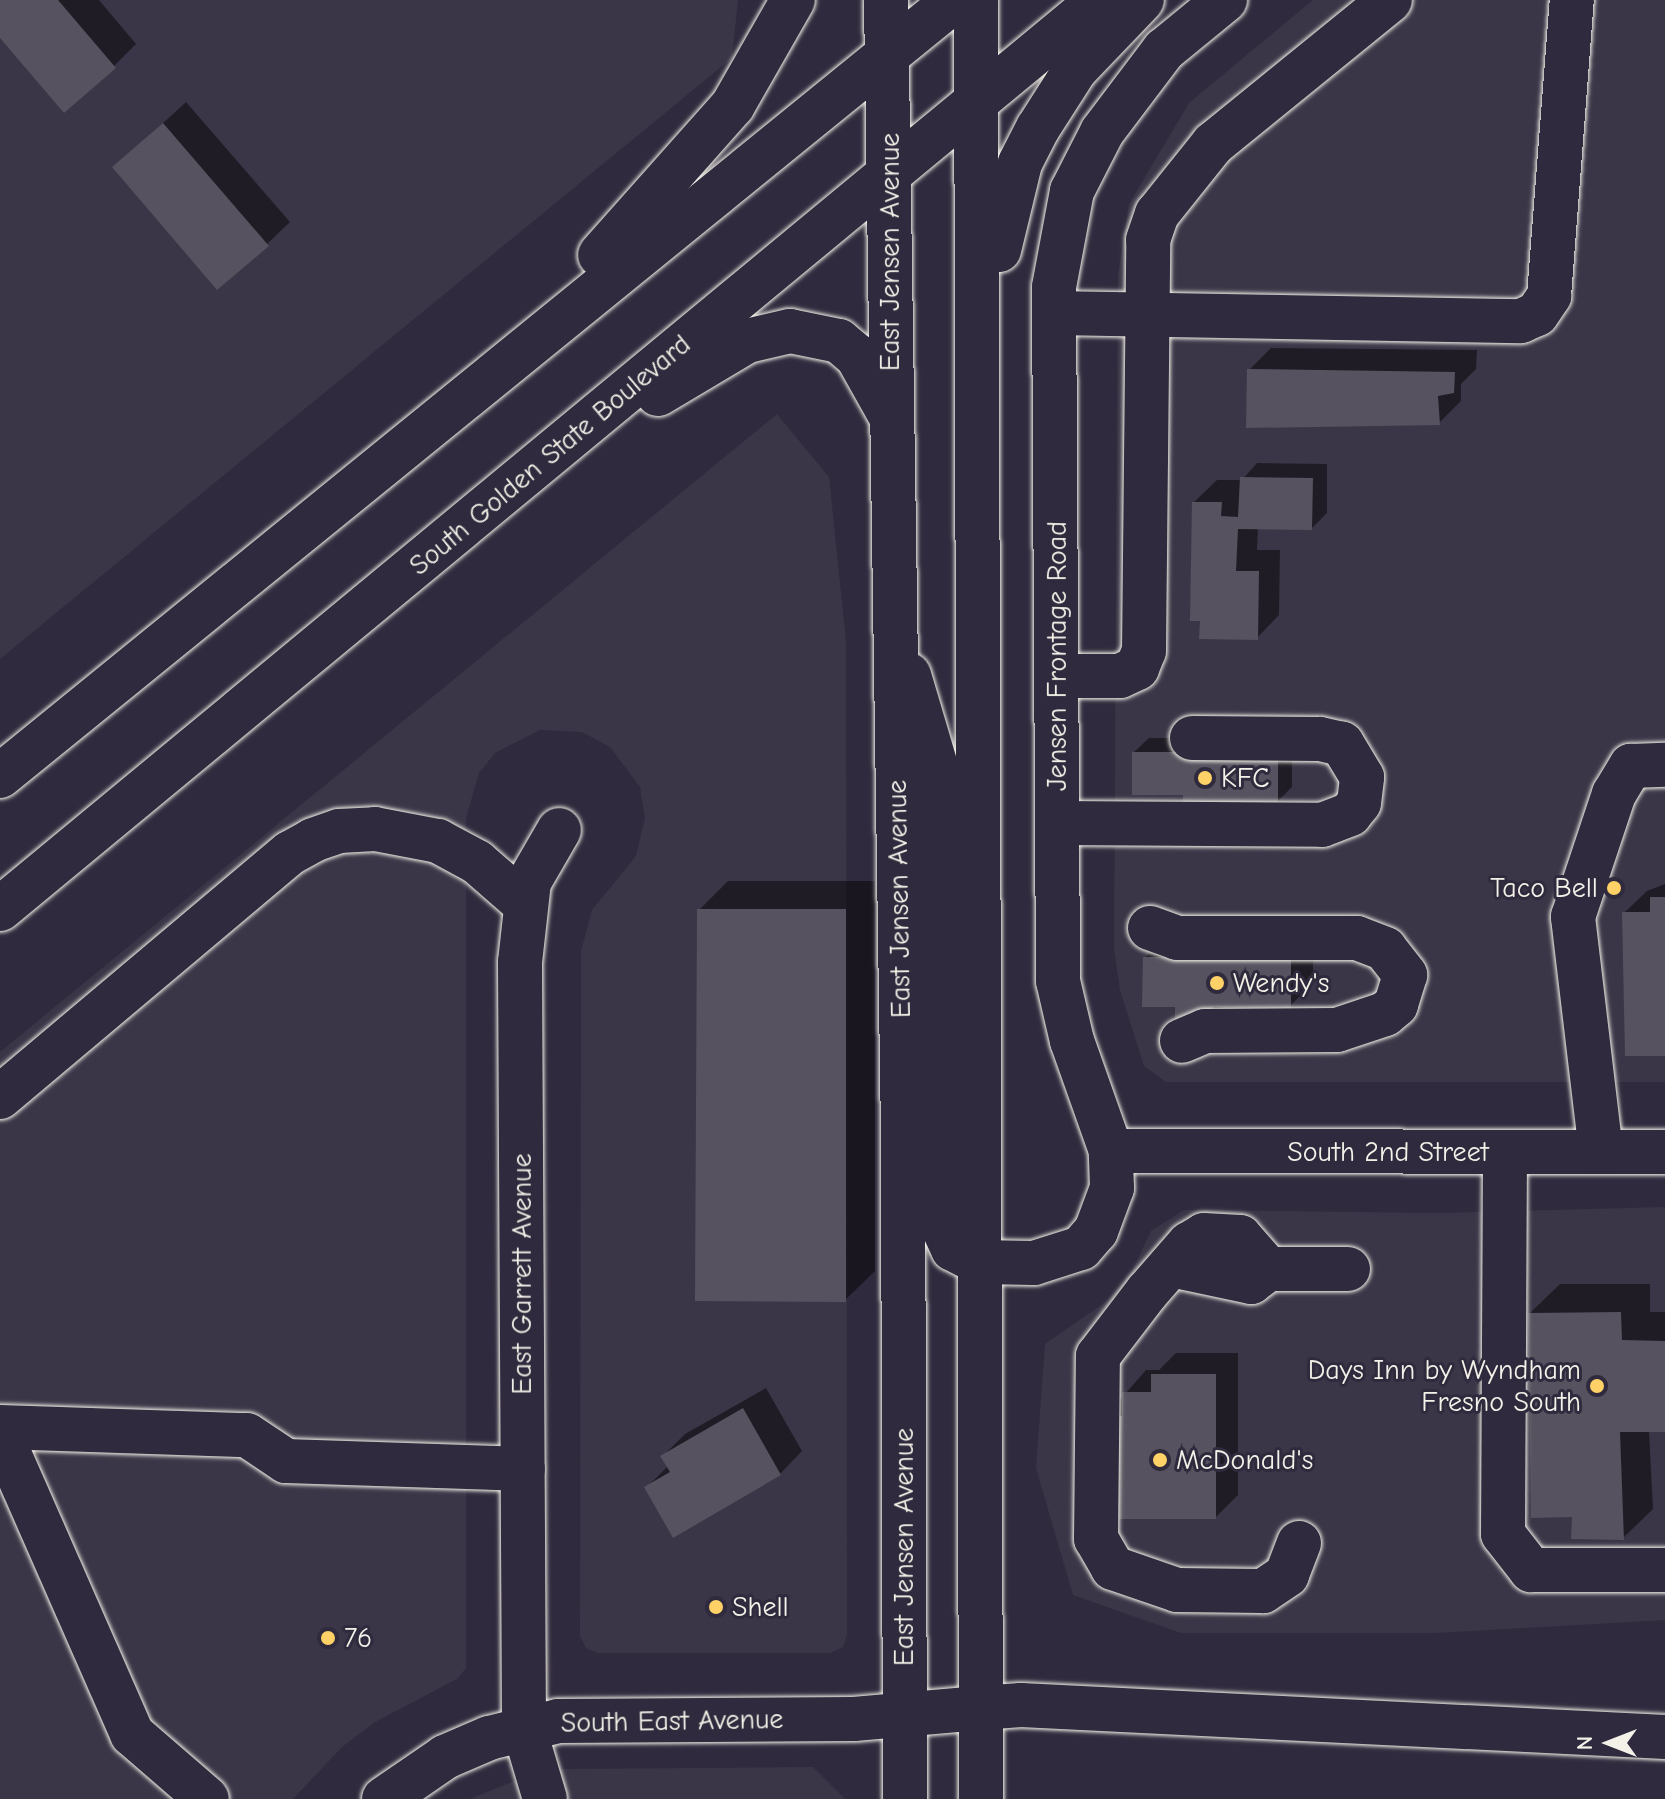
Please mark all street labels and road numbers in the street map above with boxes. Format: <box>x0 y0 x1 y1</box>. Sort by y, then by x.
street label: East Jensen Avenue <box>873 133 907 371</box>
street label: South Golden State Boulevard <box>403 328 697 582</box>
street label: Jensen Frontage Road <box>1040 521 1074 791</box>
street label: East Jensen Avenue <box>880 780 918 1018</box>
street label: South 2nd Street <box>1287 1135 1489 1169</box>
street label: East Garrett Avenue <box>505 1153 539 1395</box>
street label: East Jensen Avenue <box>887 1428 921 1666</box>
street label: South East Avenue <box>560 1702 784 1740</box>

